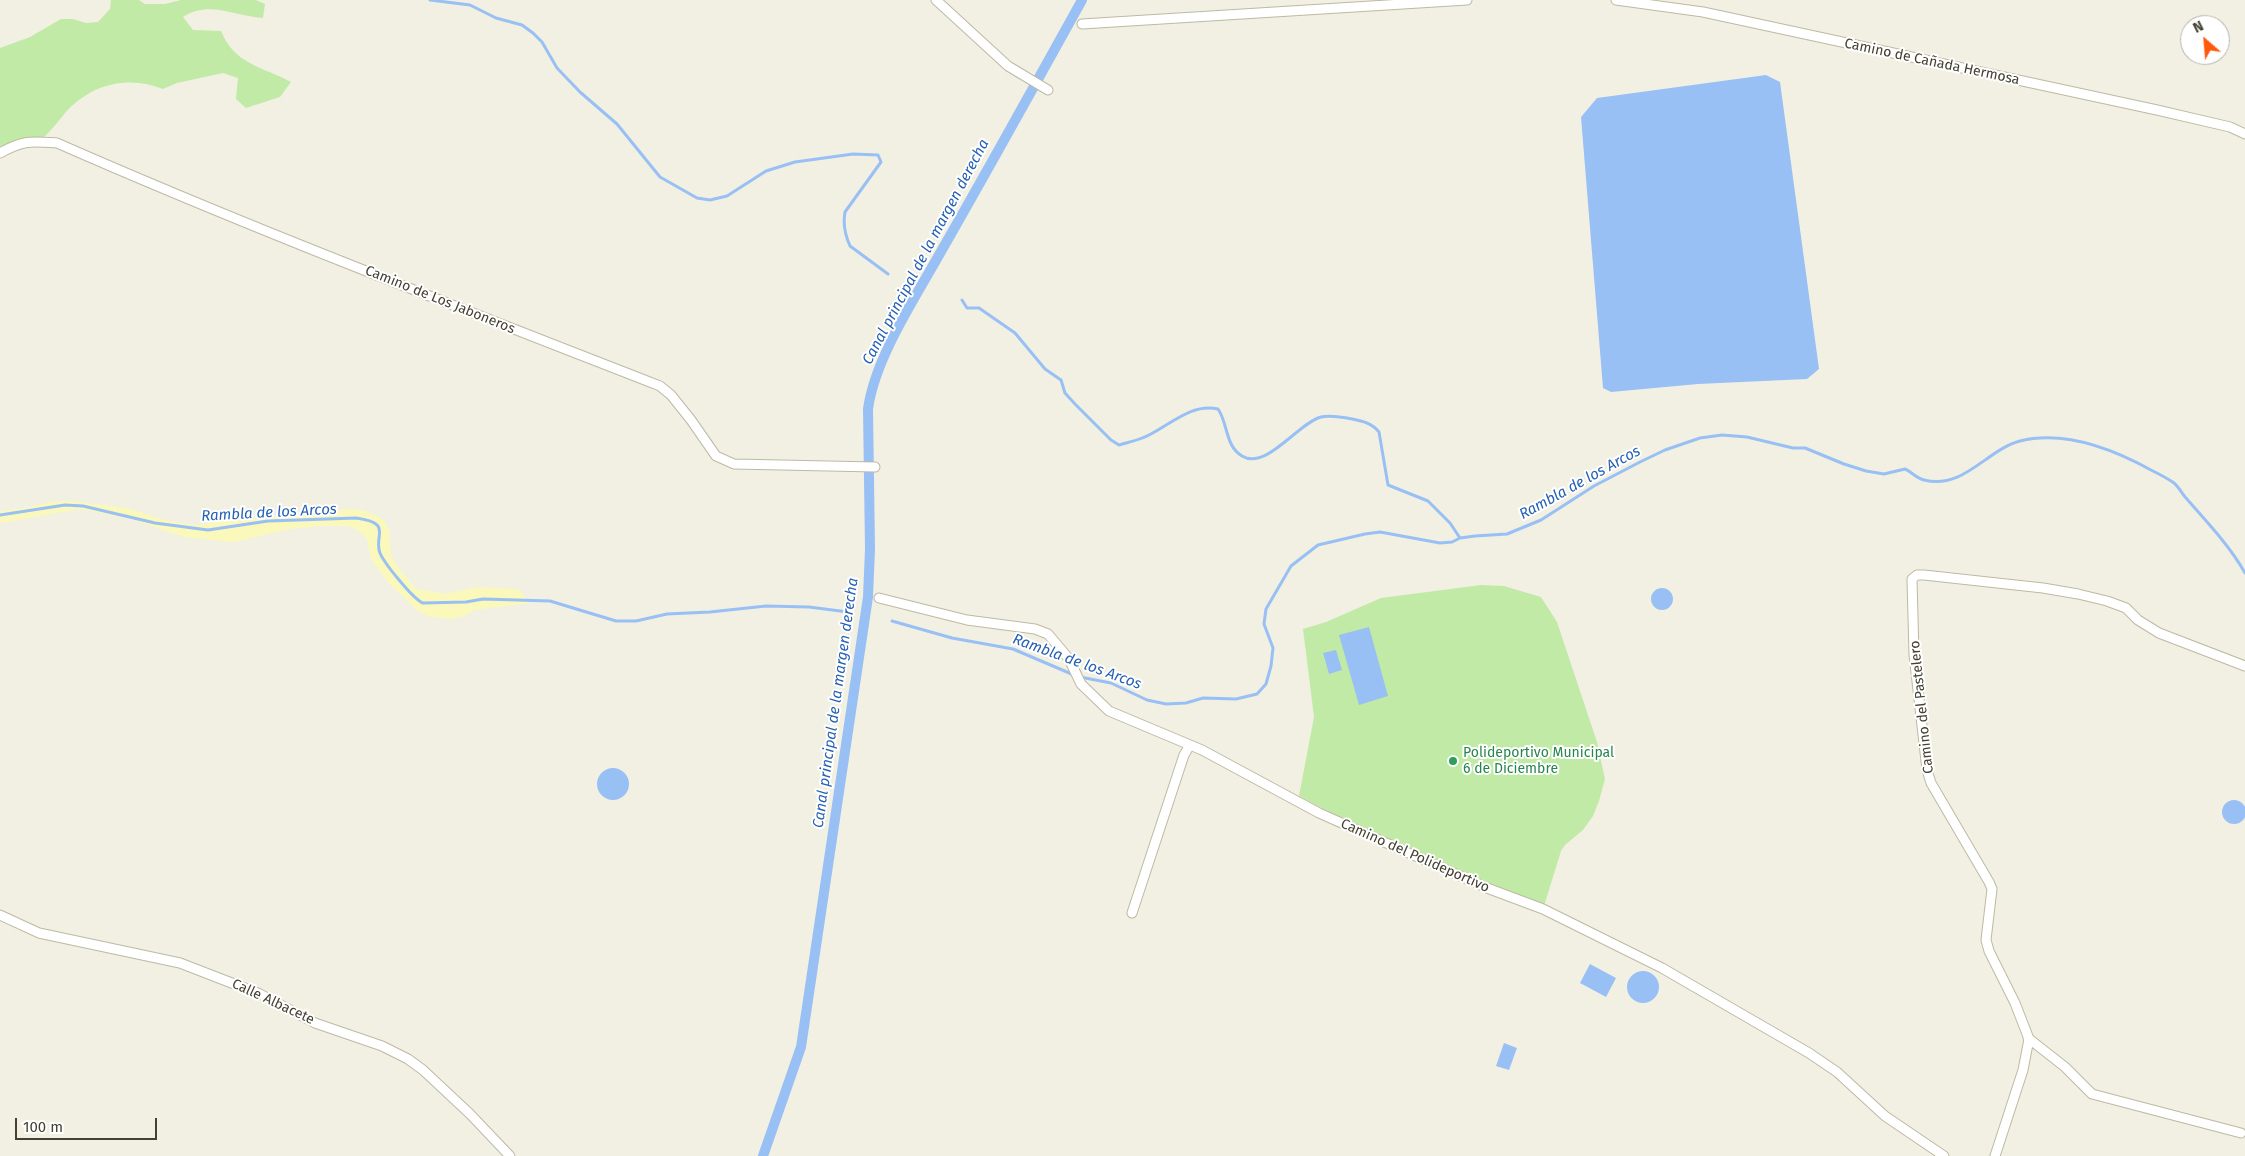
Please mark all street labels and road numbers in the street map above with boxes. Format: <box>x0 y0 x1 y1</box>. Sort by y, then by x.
street label: Camino de Cañada Hermosa <box>1843 35 2021 89</box>
street label: Camino de Los Jaboneros <box>363 262 517 338</box>
street label: Camino del Pastelero <box>1907 640 1937 774</box>
street label: Camino del Polideportivo <box>1338 816 1492 896</box>
street label: Calle Albacete <box>229 976 317 1028</box>

